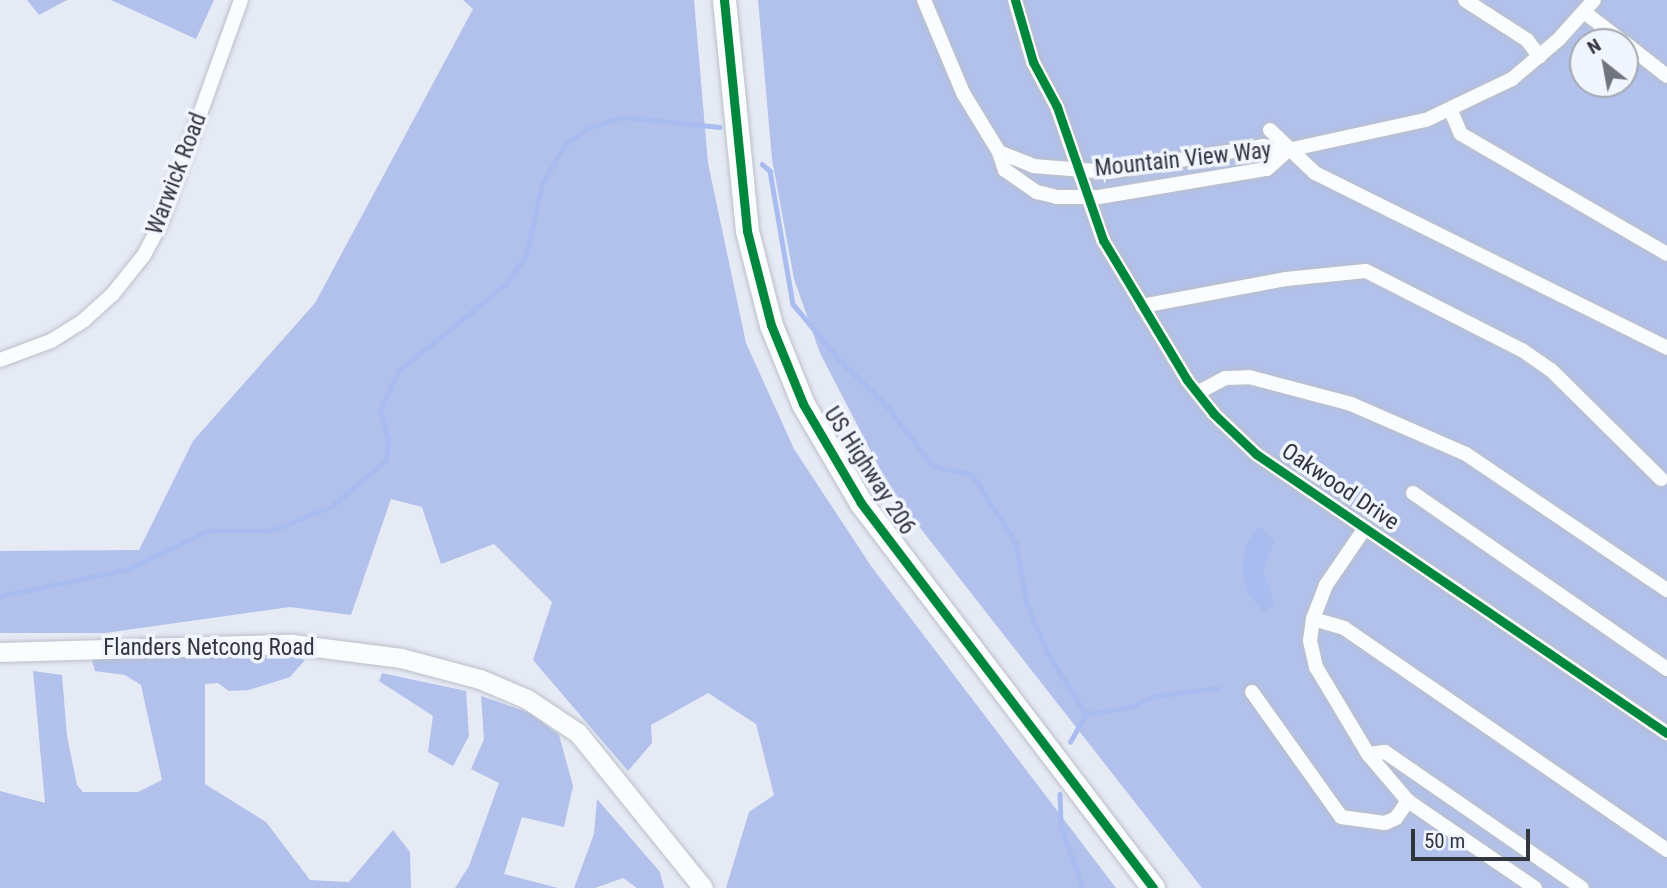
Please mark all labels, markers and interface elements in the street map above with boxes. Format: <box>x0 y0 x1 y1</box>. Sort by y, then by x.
north arrow <box>1569 28 1639 98</box>
text: N <box>1583 33 1605 59</box>
street label: Warwick Road <box>141 109 213 239</box>
street label: Mountain View Way <box>1093 137 1273 183</box>
street label: US Highway 206 <box>817 402 921 540</box>
street label: Oakwood Drive <box>1276 438 1404 536</box>
street label: Flanders Netcong Road <box>103 634 315 662</box>
scale bar <box>1415 814 1534 858</box>
text: 50 m <box>1424 829 1465 853</box>

